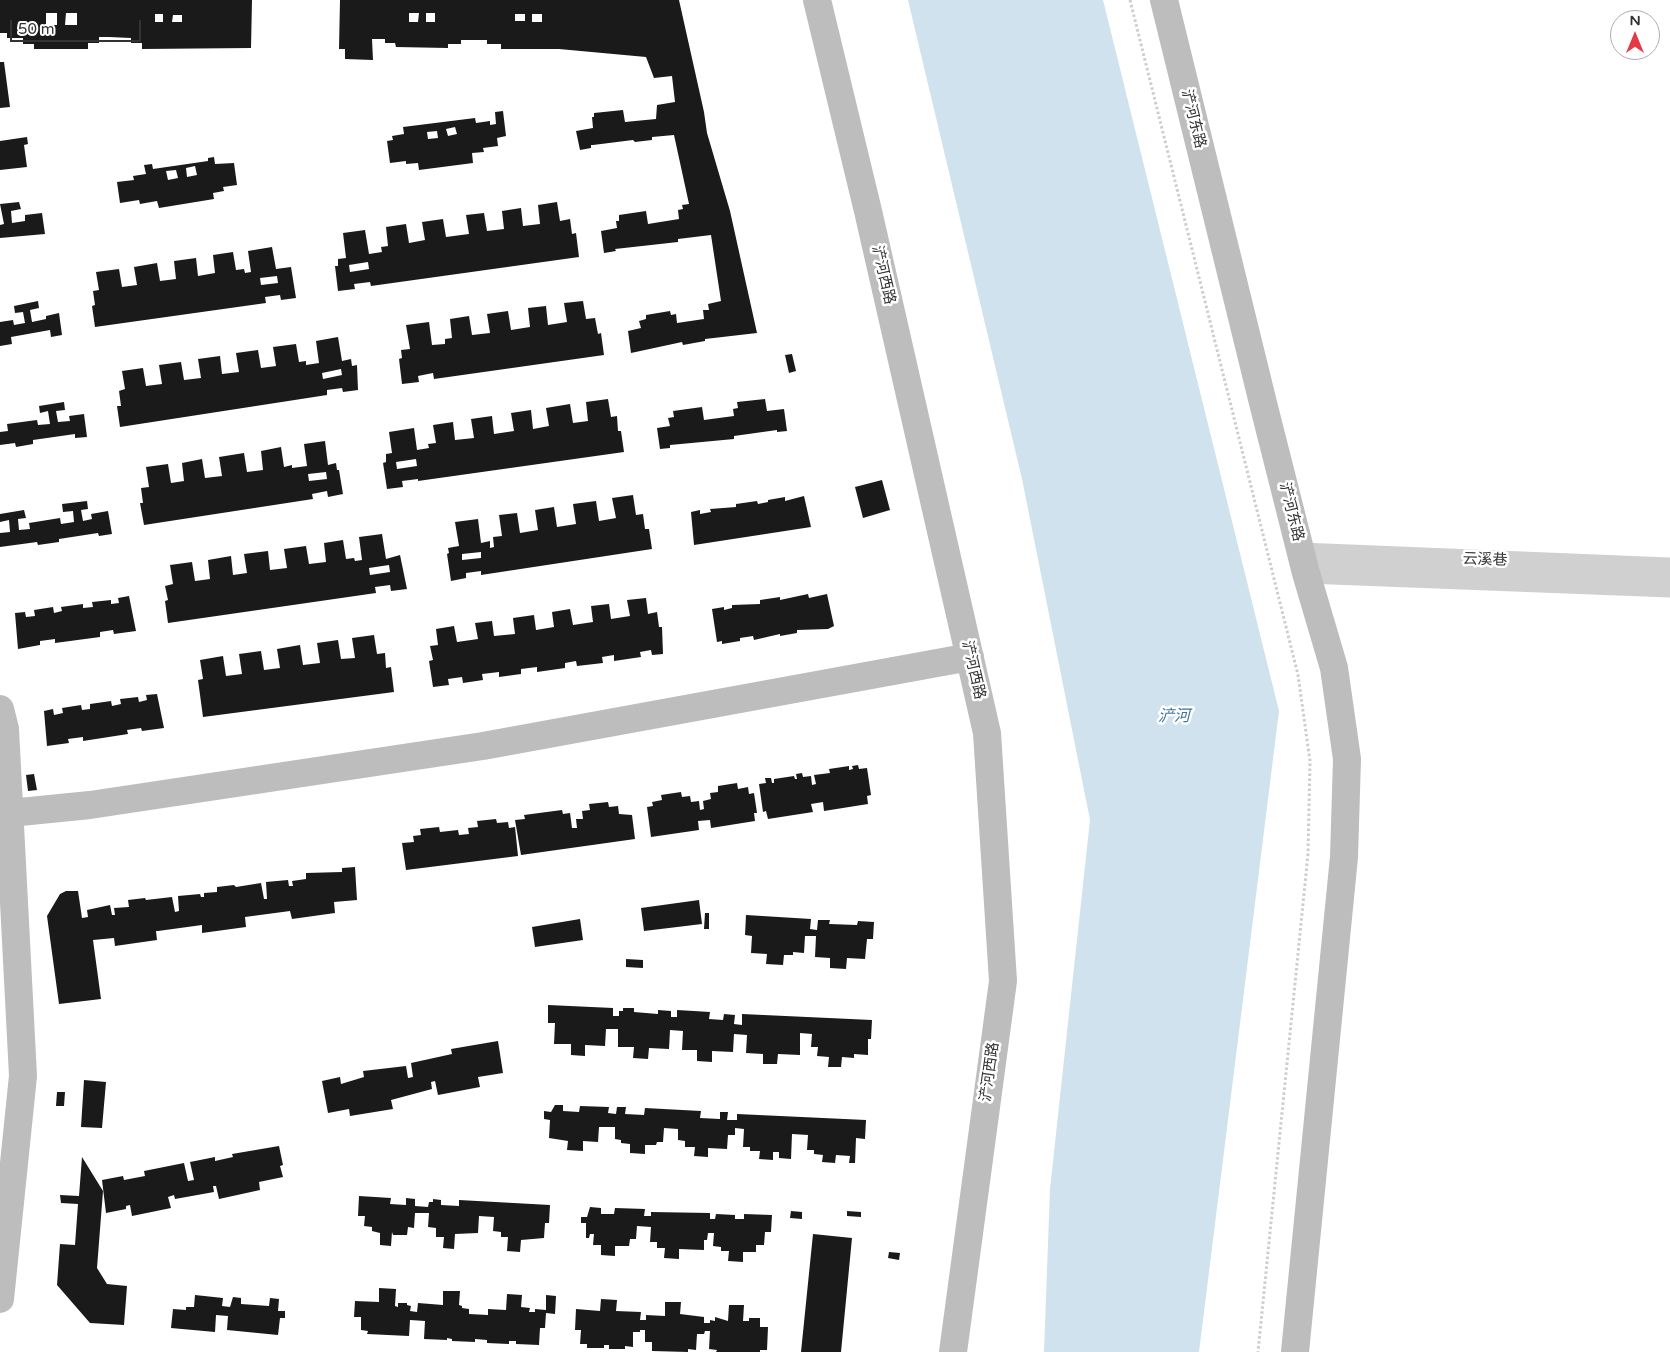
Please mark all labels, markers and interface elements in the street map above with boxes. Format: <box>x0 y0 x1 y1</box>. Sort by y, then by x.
scale bar <box>12 10 144 42</box>
north arrow <box>1610 10 1660 60</box>
text: N <box>1629 12 1641 29</box>
text: 50 m <box>18 20 55 38</box>
street label: 浐河东路 <box>1177 88 1209 150</box>
street label: 浐河西路 <box>867 244 899 306</box>
street label: 浐河东路 <box>1275 481 1307 543</box>
street label: 云溪巷 <box>1462 550 1508 570</box>
street label: 浐河西路 <box>957 639 989 701</box>
water label: 浐河 <box>1158 707 1190 727</box>
street label: 浐河西路 <box>977 1041 1003 1103</box>

